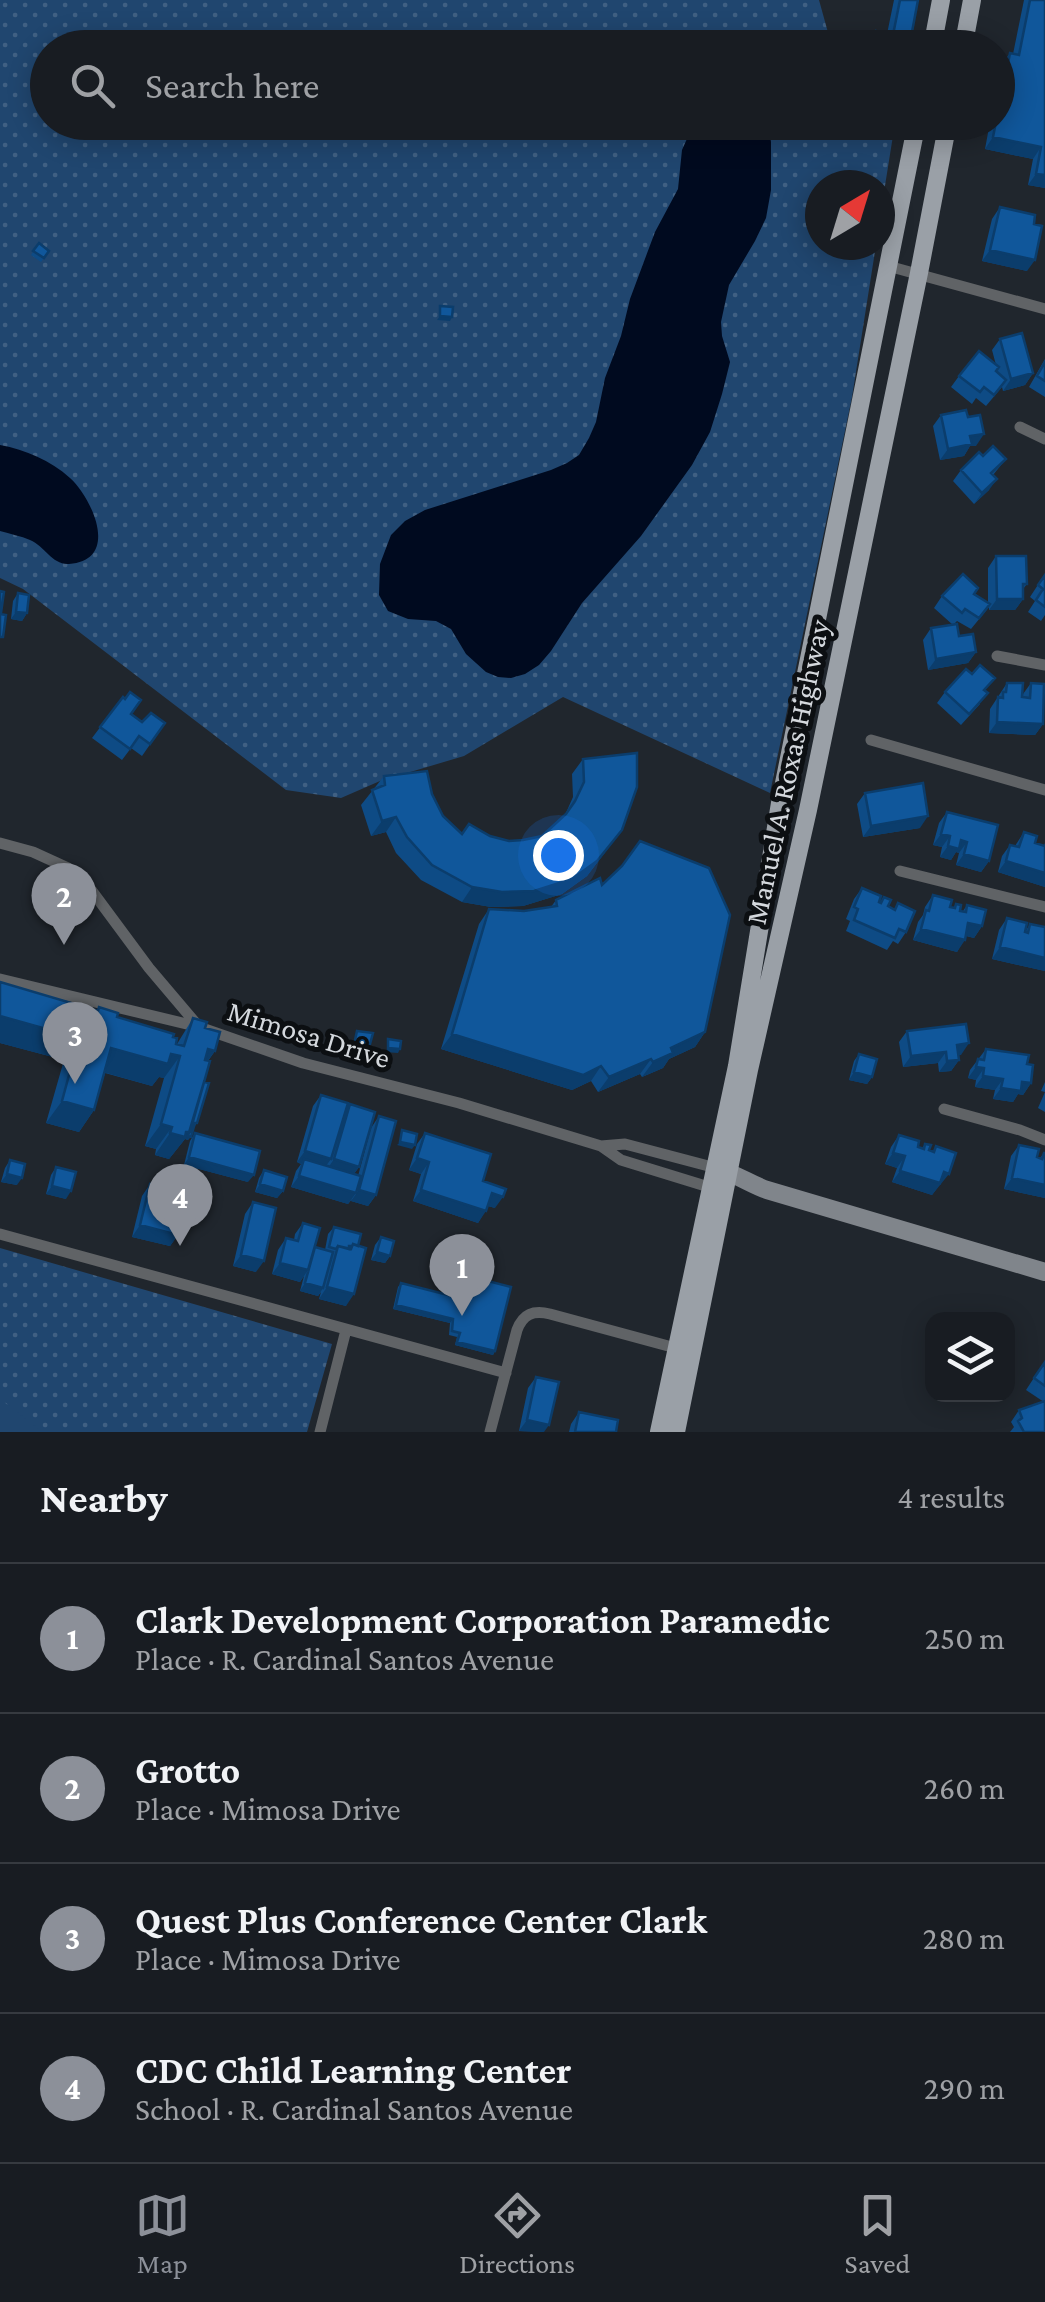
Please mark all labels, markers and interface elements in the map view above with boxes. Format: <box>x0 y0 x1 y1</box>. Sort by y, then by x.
search box <box>30 30 1015 140</box>
icon: search <box>65 58 120 113</box>
text: Search here <box>145 64 319 106</box>
north arrow <box>805 170 895 260</box>
street label: Manuel A. Roxas Highway <box>739 616 836 928</box>
your location <box>533 830 584 881</box>
pin: 2 <box>32 862 96 945</box>
street label: Mimosa Drive <box>224 994 394 1074</box>
pin: 3 <box>42 1002 108 1084</box>
pin: 4 <box>148 1164 212 1246</box>
pin: 1 <box>430 1234 494 1316</box>
map controls <box>925 1312 1015 1402</box>
button: layers <box>925 1312 1015 1402</box>
text: Nearby <box>40 1474 168 1521</box>
text: 4 results <box>897 1479 1005 1515</box>
text: Clark Development Corporation Paramedic <box>135 1599 830 1641</box>
text: 1 <box>67 1620 78 1656</box>
text: 250 m <box>925 1620 1005 1656</box>
text: Place · R. Cardinal Santos Avenue <box>135 1641 554 1677</box>
text: Grotto <box>135 1749 240 1791</box>
text: 2 <box>64 1770 81 1806</box>
text: 260 m <box>924 1770 1005 1806</box>
text: Place · Mimosa Drive <box>135 1791 401 1827</box>
text: Quest Plus Conference Center Clark <box>135 1899 707 1941</box>
text: 3 <box>65 1920 80 1956</box>
text: 280 m <box>923 1920 1005 1956</box>
text: Place · Mimosa Drive <box>135 1941 401 1977</box>
text: CDC Child Learning Center <box>135 2049 571 2091</box>
text: 4 <box>64 2070 81 2106</box>
text: 290 m <box>924 2070 1005 2106</box>
text: School · R. Cardinal Santos Avenue <box>135 2091 573 2127</box>
tab: Map <box>135 2188 190 2279</box>
tab: Directions <box>459 2188 575 2279</box>
tab: Saved <box>845 2188 910 2279</box>

